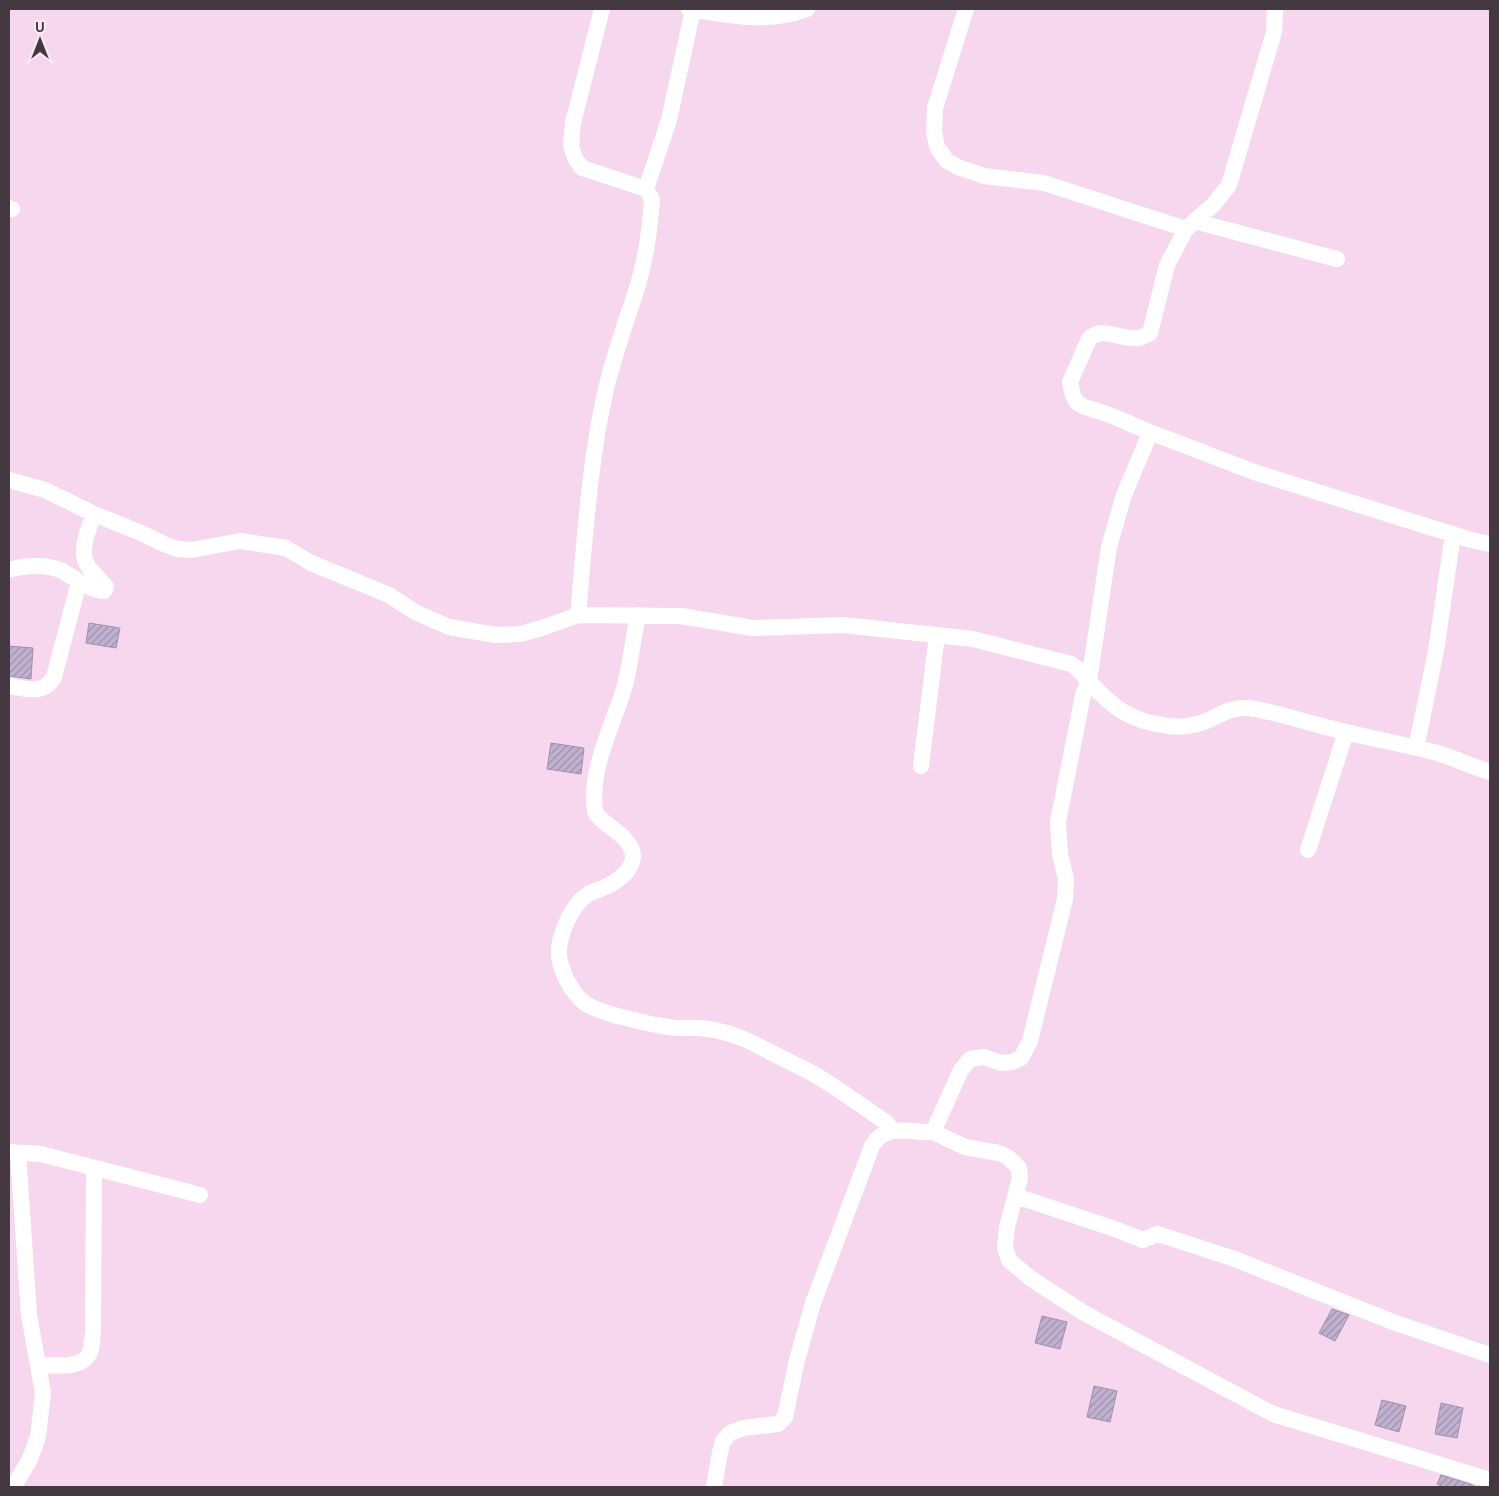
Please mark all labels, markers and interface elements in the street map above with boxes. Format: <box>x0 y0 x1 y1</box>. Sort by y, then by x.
north arrow <box>15 15 65 65</box>
text: U <box>35 19 45 35</box>

